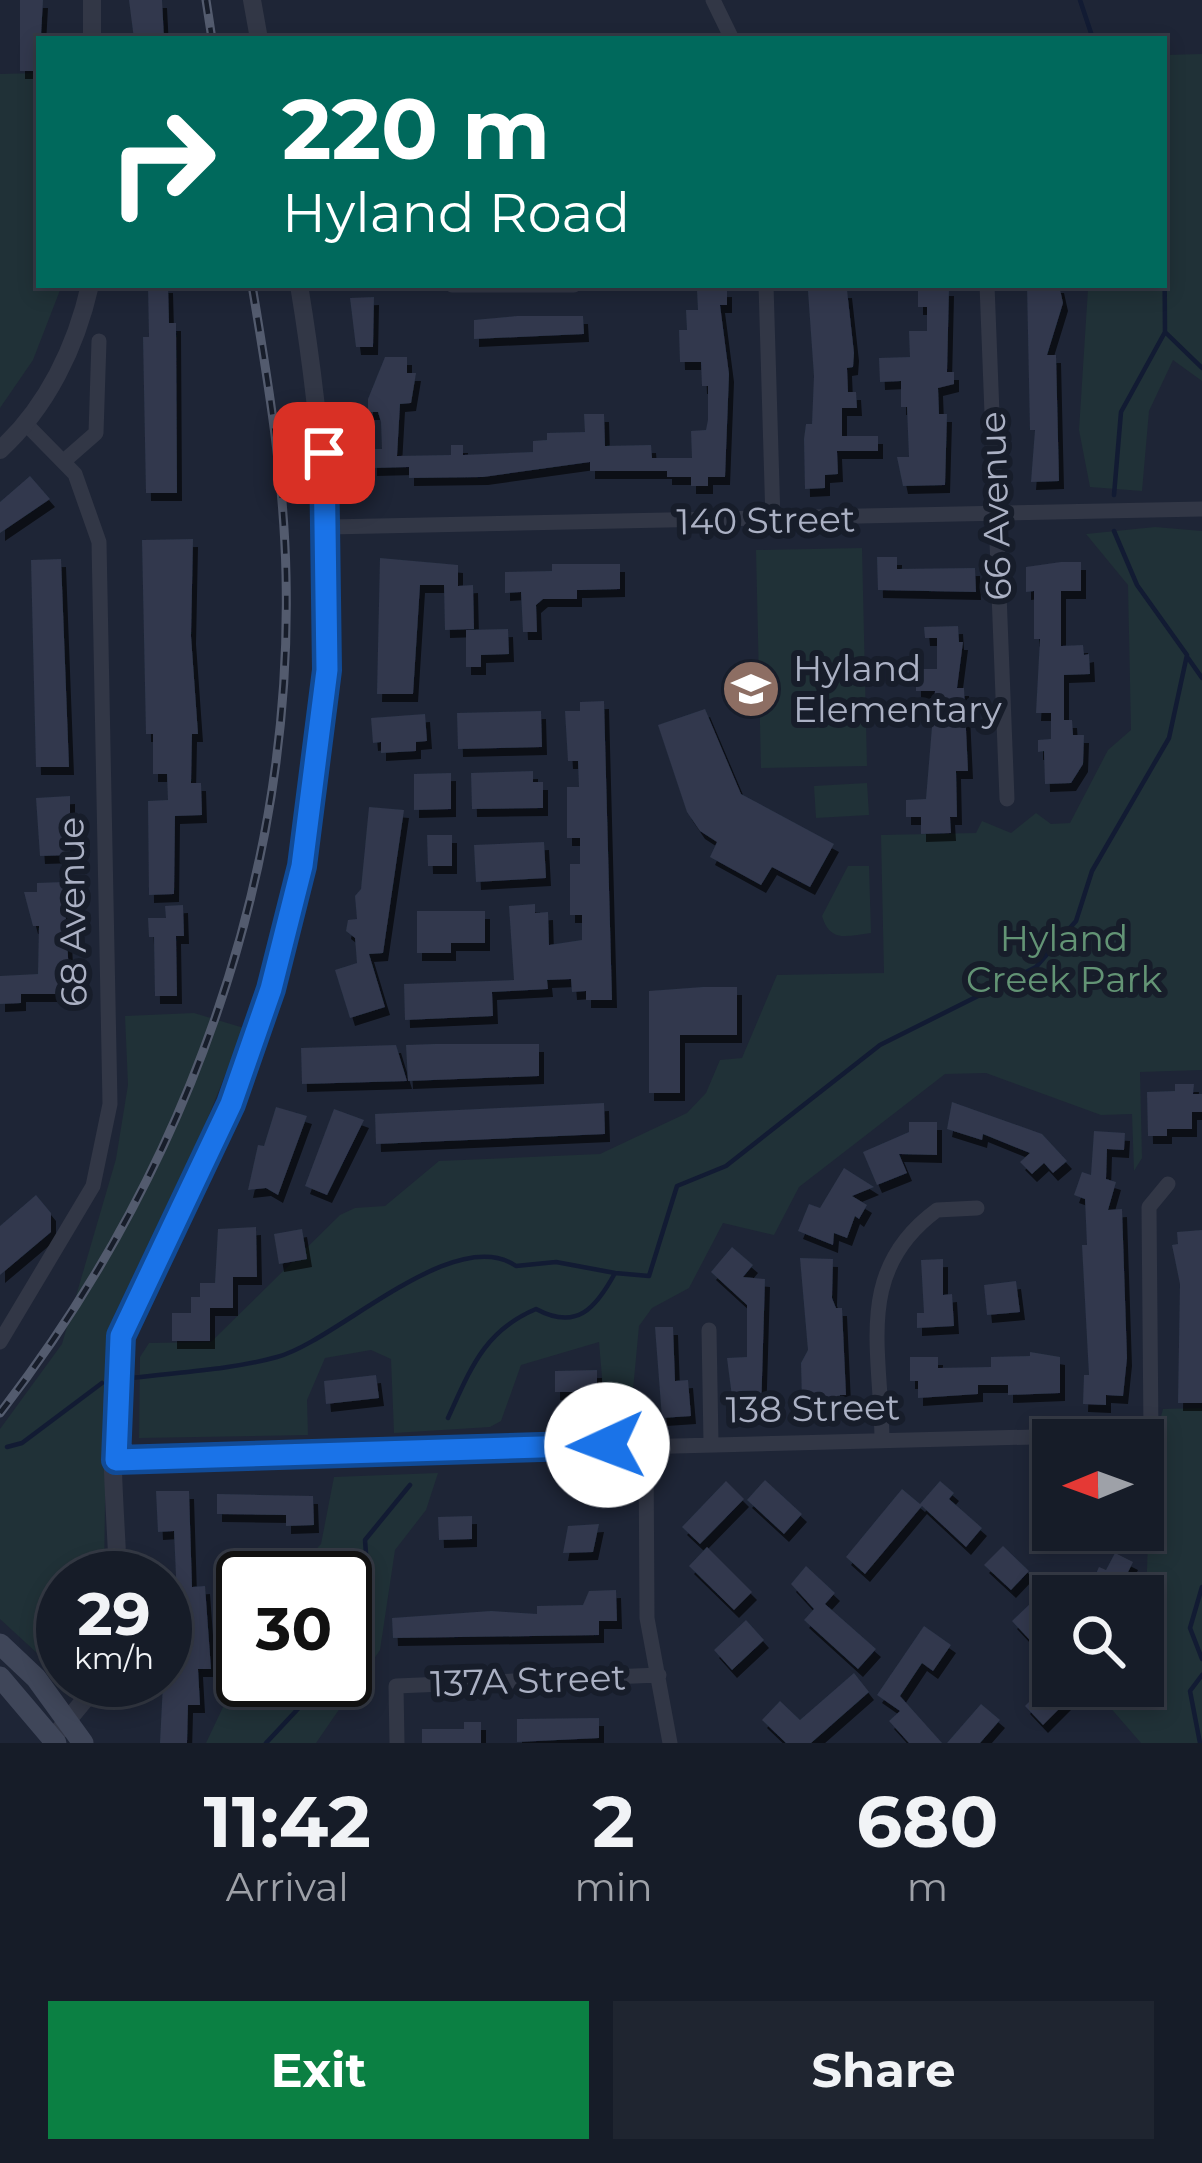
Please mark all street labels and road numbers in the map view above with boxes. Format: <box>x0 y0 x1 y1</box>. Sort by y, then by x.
street label: 66 Avenue <box>970 411 1020 601</box>
street label: 140 Street <box>676 496 856 544</box>
street label: 68 Avenue <box>48 817 96 1007</box>
street label: 138 Street <box>725 1384 901 1432</box>
street label: 137A Street <box>429 1655 627 1705</box>

